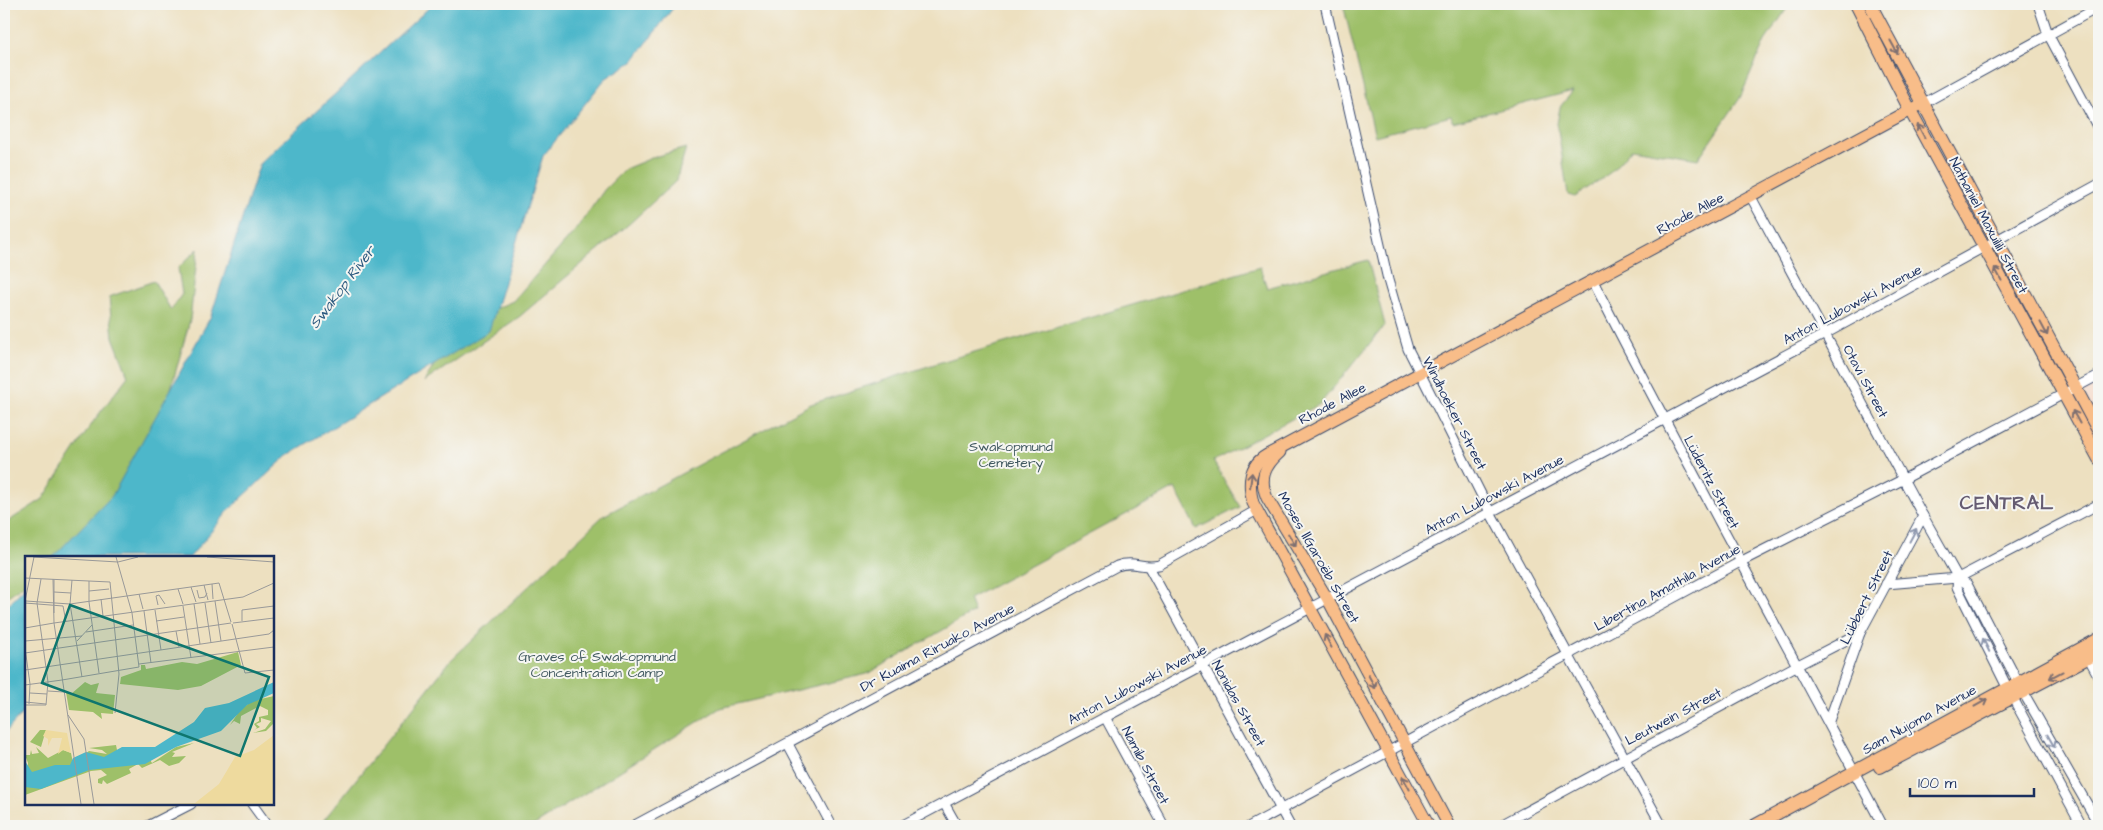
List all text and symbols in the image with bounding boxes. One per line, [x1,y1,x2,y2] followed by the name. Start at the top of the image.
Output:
[1889,39,1899,54] one-way arrow
[1916,124,1926,138] one-way arrow
[1944,154,2033,298] street label: Nathaniel Maxuilili Street
[1653,188,1728,240] street label: Rhode Allee
[304,240,381,333] water label: Swakop River
[1779,260,1926,350] street label: Anton Lubowski Avenue
[1993,267,2003,281] one-way arrow
[2040,321,2049,336] one-way arrow
[1837,341,1893,422] street label: Otavi Street
[1417,353,1491,474] street label: Windhoeker Street
[1295,378,1370,430] street label: Rhode Allee
[2071,409,2081,424] one-way arrow
[1678,432,1744,533] street label: Lüderitz Street
[969,437,1053,473] park label: Swakopmund Cemetery
[1421,450,1568,540] street label: Anton Lubowski Avenue
[1246,473,1256,489] one-way arrow
[1272,488,1364,627] street label: Moses ǁGaroëb Street
[1960,490,2054,517] district label: CENTRAL
[1908,528,1918,543] one-way arrow
[1288,533,1298,547] one-way arrow
[1591,539,1745,637] street label: Libertina Amathila Avenue
[1835,547,1898,648] street label: Lübbert Street
[25,556,274,805] inset map
[857,598,1019,697] street label: Dr Kuaima Riruako Avenue
[1323,633,1333,648] one-way arrow
[1981,638,1990,653] one-way arrow
[1064,640,1211,730] street label: Anton Lubowski Avenue
[518,647,676,683] park label: Graves of Swakopmund Concentration Camp
[1206,657,1270,751] street label: Nonidas Street
[2049,671,2064,680] one-way arrow
[1368,674,1377,689] one-way arrow
[1859,680,1981,760] street label: Sam Nujoma Avenue
[1622,683,1726,751] street label: Leutwein Street
[1973,698,1988,707] one-way arrow
[1116,723,1174,808] street label: Namib Street
[2046,733,2056,748] one-way arrow
[1910,765,2034,797] scale bar
[1918,773,1957,794] text: 100 m
[1401,776,1411,791] one-way arrow

